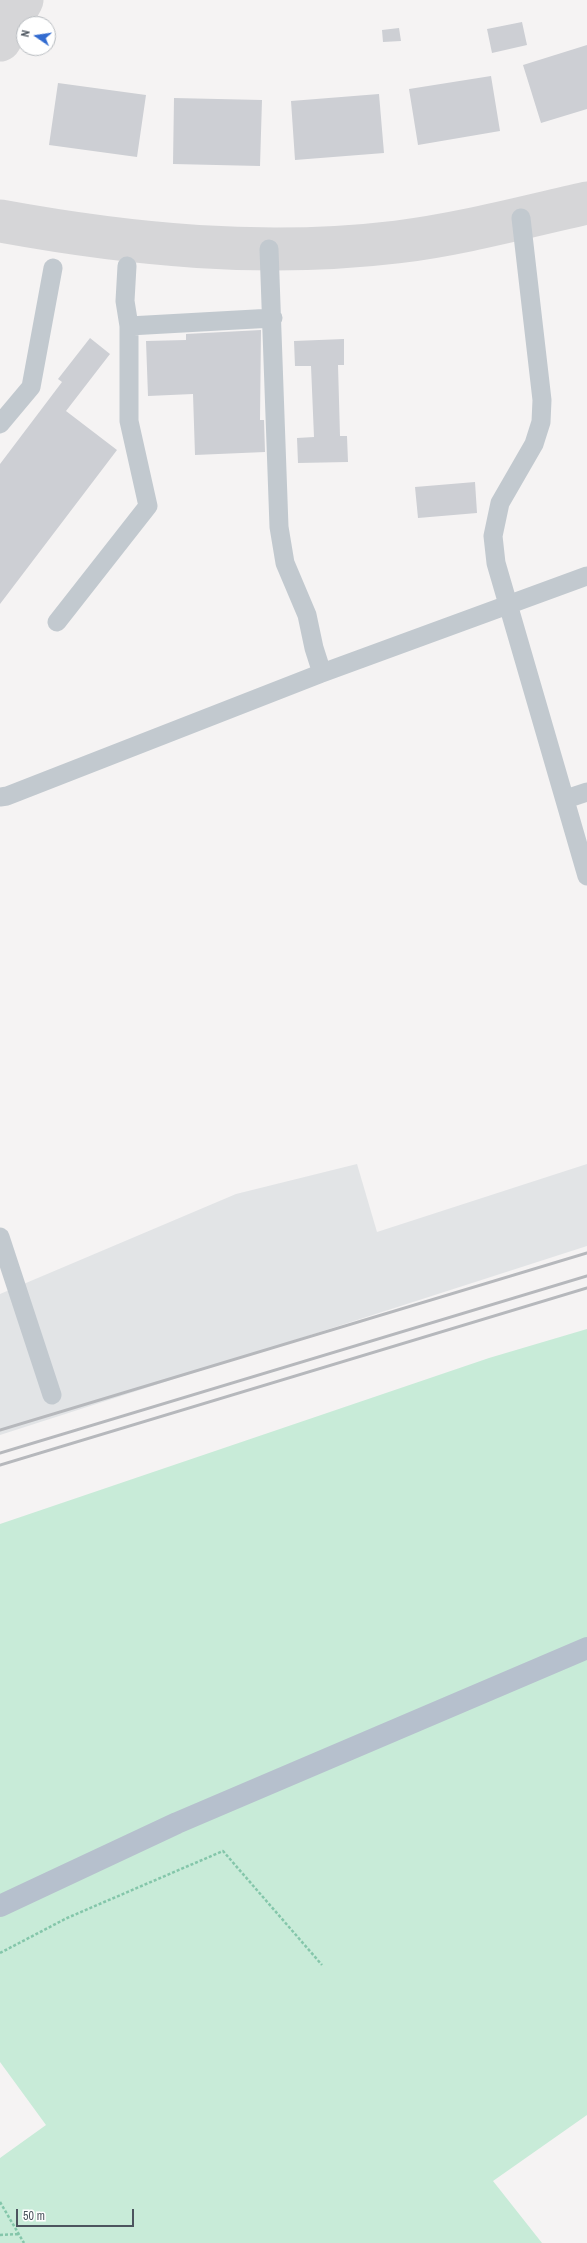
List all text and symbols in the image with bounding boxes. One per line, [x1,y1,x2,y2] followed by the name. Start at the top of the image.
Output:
[16,16,56,56] north arrow
[18,29,33,38] text: N
[18,2201,136,2227] scale bar
[23,2208,45,2224] text: 50 m

